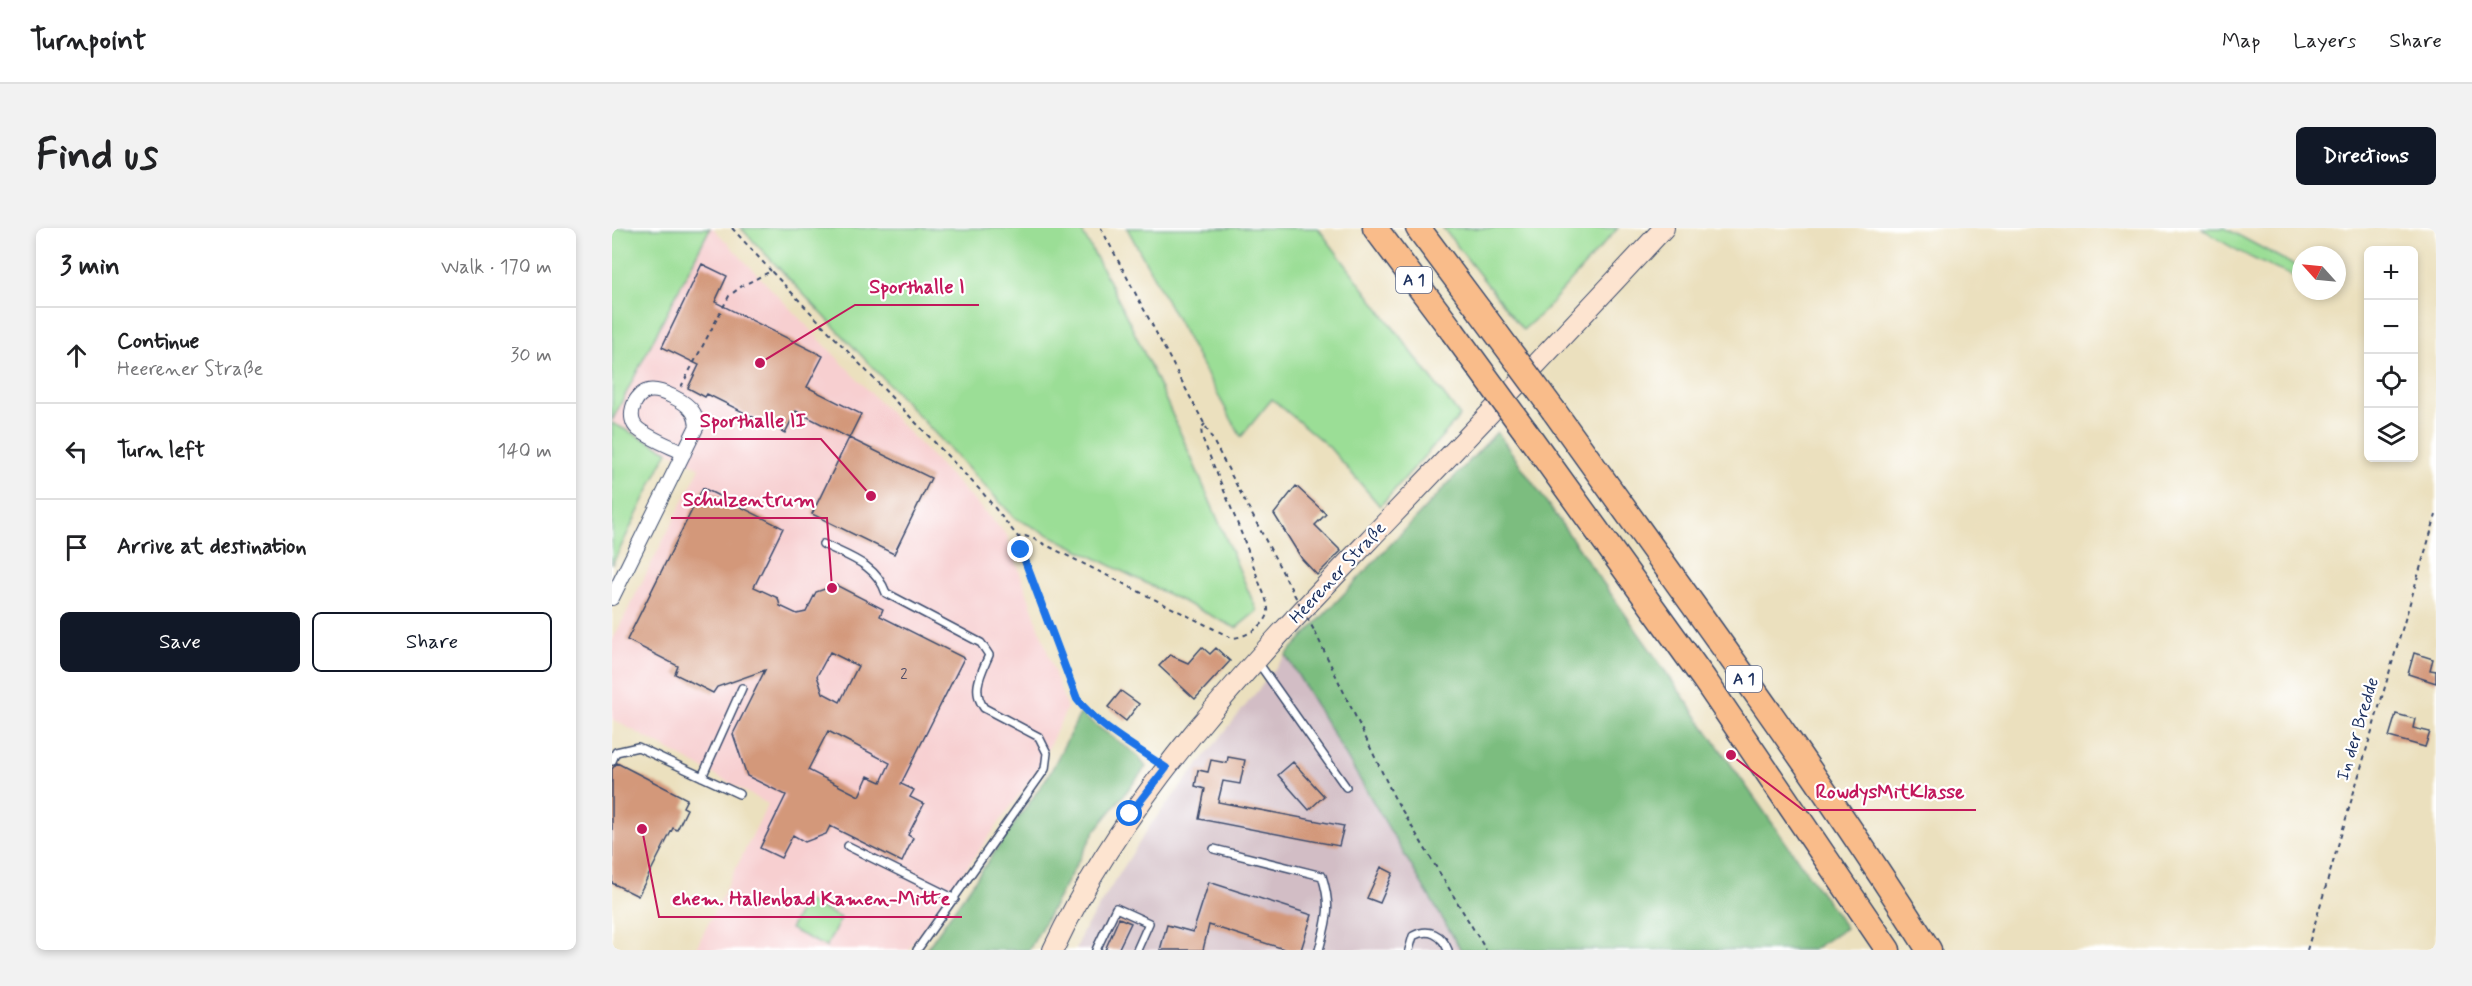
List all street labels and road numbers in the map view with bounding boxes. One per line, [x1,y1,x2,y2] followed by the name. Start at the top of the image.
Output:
[1396,267,1432,293] road number: A 1
[1284,517,1392,629] street label: Heerener Straße
[1726,666,1762,692] road number: A 1
[2331,675,2385,783] street label: In der Bredde

